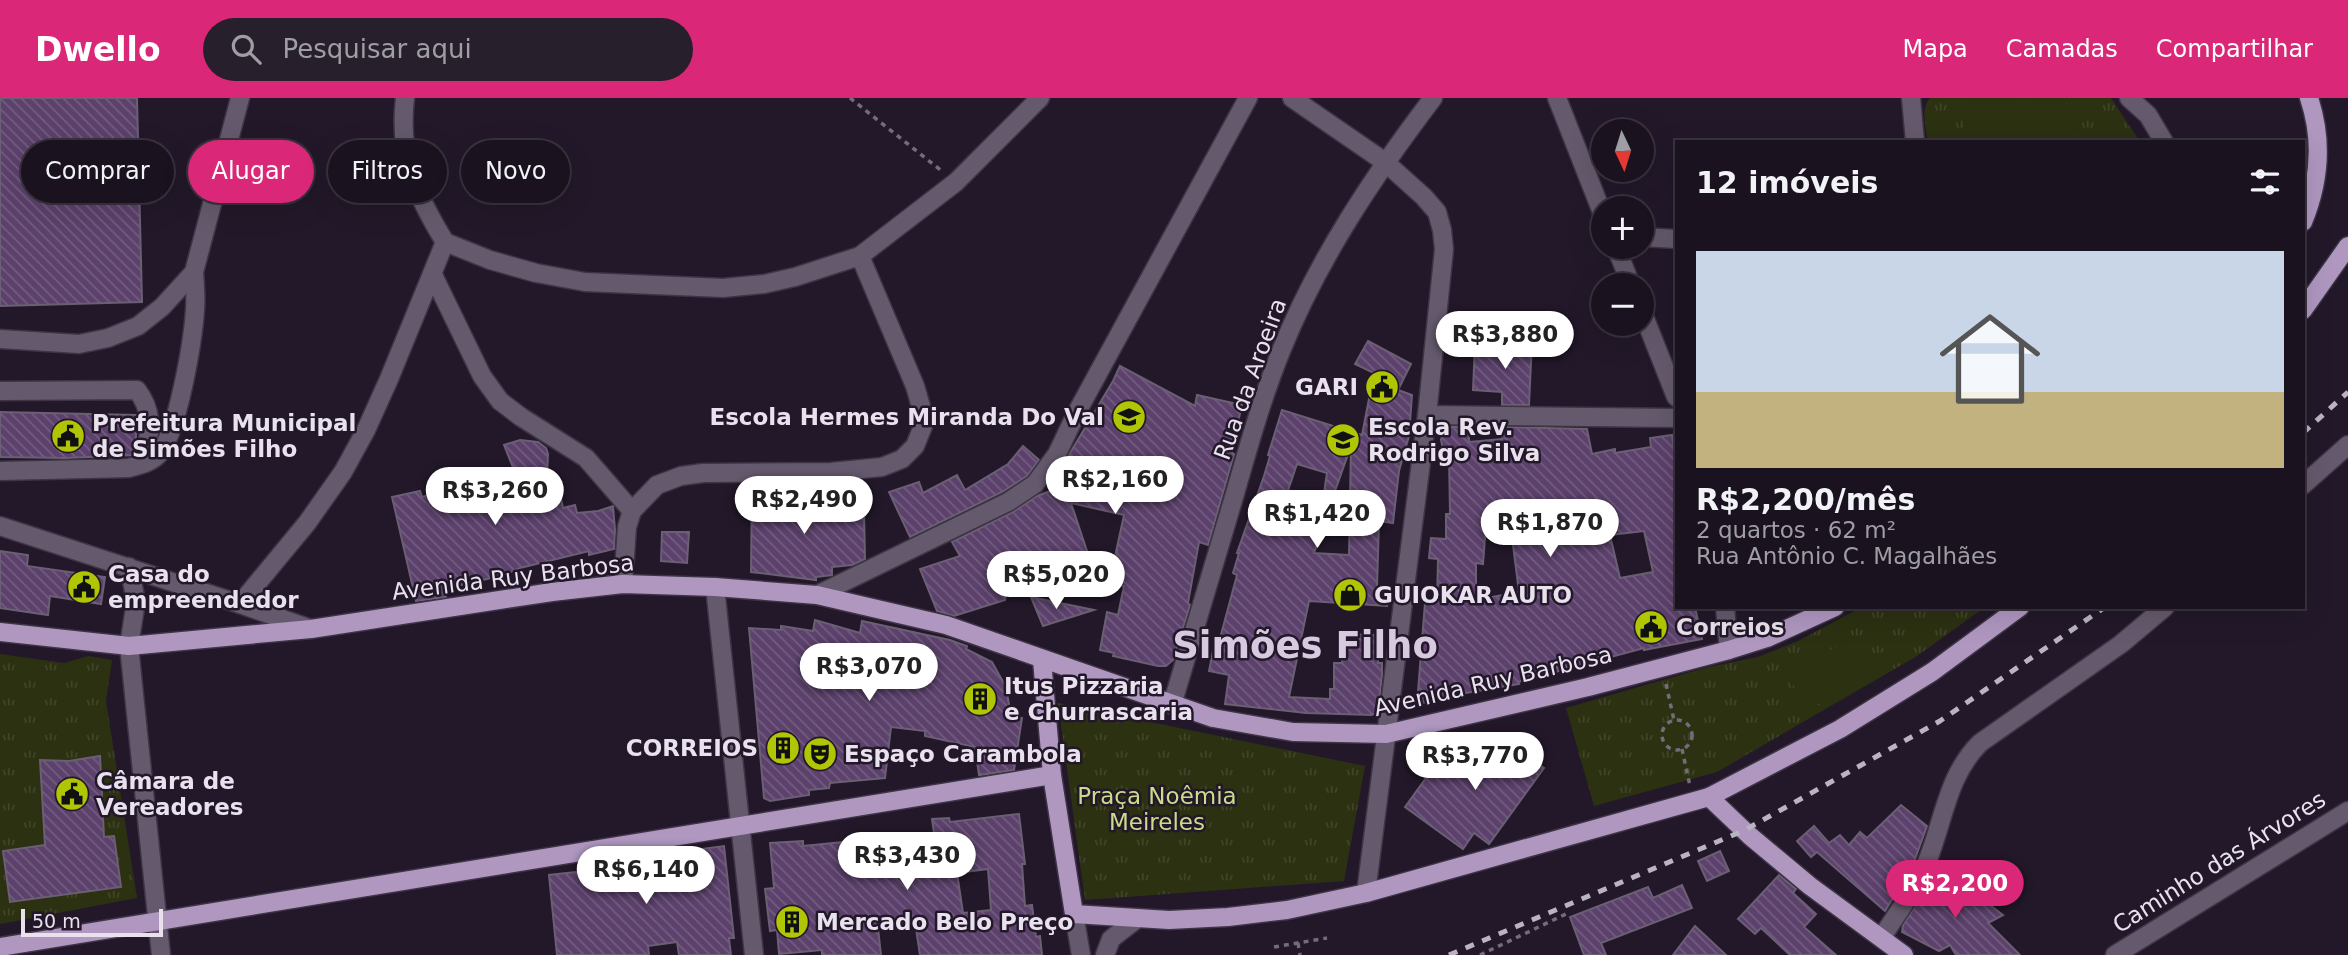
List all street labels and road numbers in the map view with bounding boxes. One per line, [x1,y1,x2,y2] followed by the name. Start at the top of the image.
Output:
[1209,295,1291,463] street label: Rua da Aroeira
[390,549,636,605] street label: Avenida Ruy Barbosa
[1371,641,1615,721] street label: Avenida Ruy Barbosa
[2108,785,2330,938] street label: Caminho das Árvores

